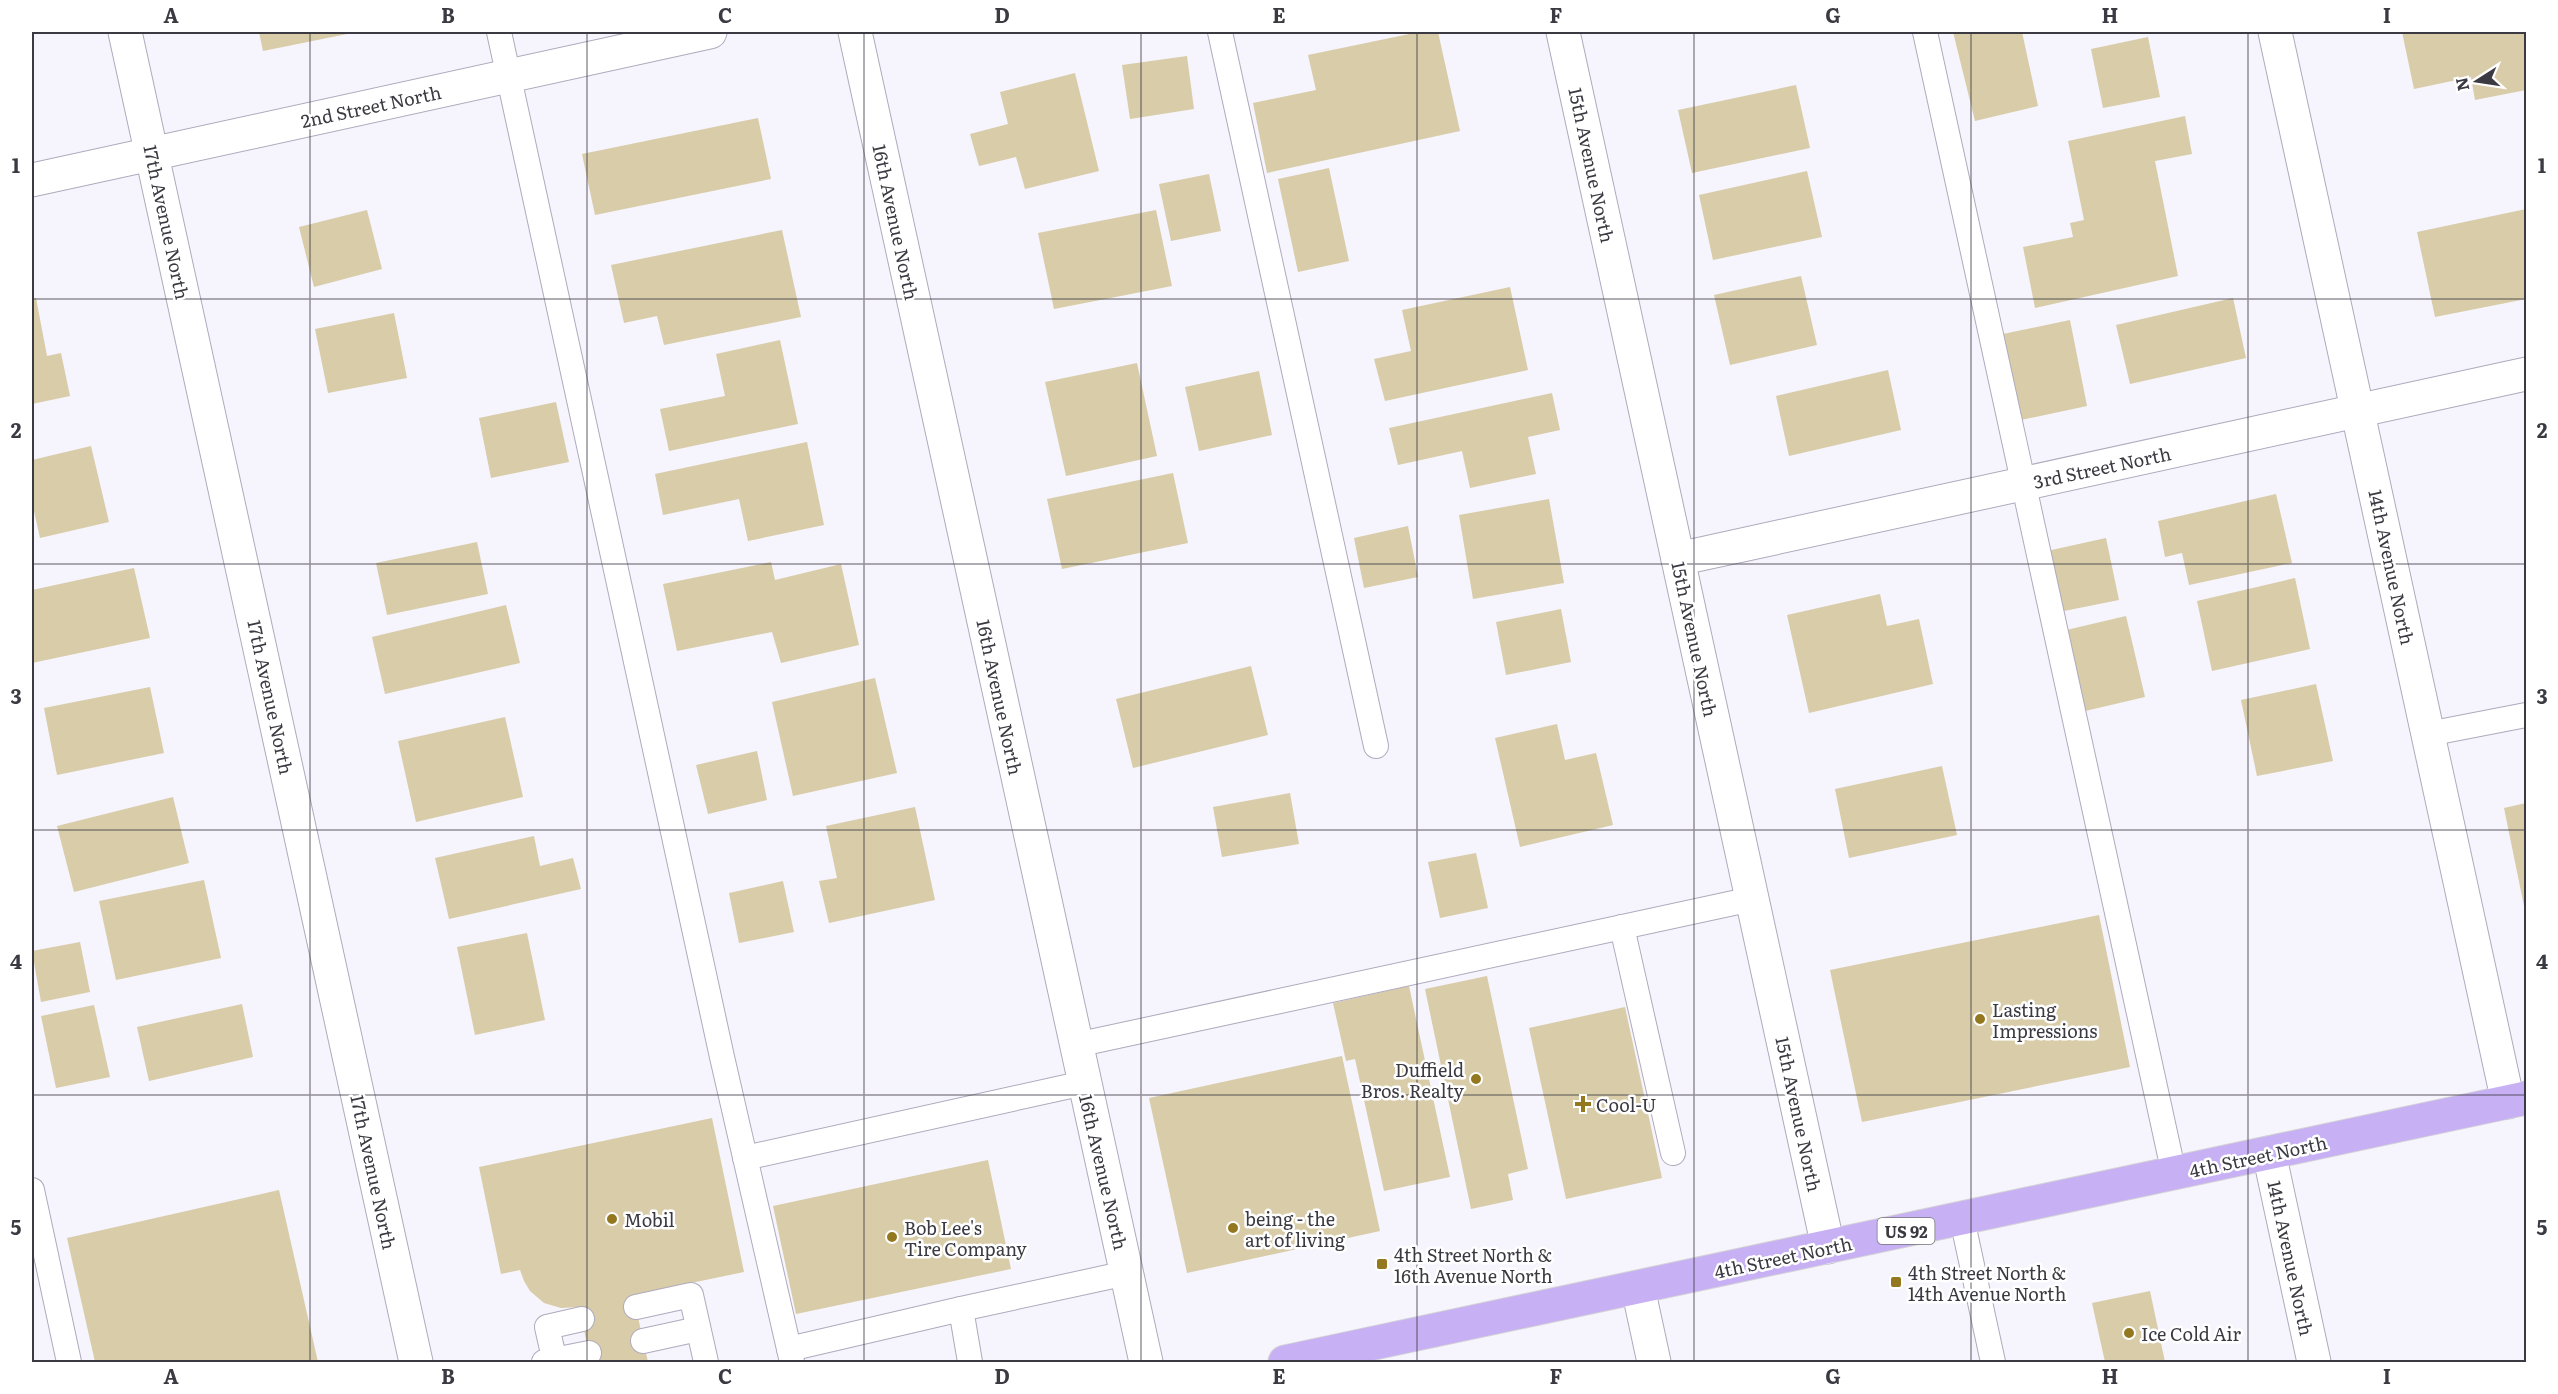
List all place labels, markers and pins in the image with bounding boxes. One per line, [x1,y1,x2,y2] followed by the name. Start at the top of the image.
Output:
[1992,996,2097,1044] place label: Lasting Impressions
[1973,1012,1987,1026] marker: Lasting Impressions
[1361,1056,1465,1104] place label: Duffield Bros. Realty
[1469,1072,1483,1086] marker: Duffield Bros. Realty
[1596,1091,1656,1118] place label: Cool-U
[1574,1095,1592,1113] marker: Cool-U
[1245,1205,1346,1253] place label: being - the art of living
[624,1206,675,1233] place label: Mobil
[605,1212,619,1226] marker: Mobil
[904,1214,1027,1262] place label: Bob Lee's Tire Company
[1226,1221,1240,1235] marker: being - the art of living
[885,1230,899,1244] marker: Bob Lee's Tire Company
[1394,1241,1553,1289] place label: 4th Street North & 16th Avenue North
[1375,1257,1389,1271] marker: 4th Street North & 16th Avenue North
[1908,1259,2066,1307] place label: 4th Street North & 14th Avenue North
[1889,1275,1903,1289] marker: 4th Street North & 14th Avenue North
[2141,1320,2242,1347] place label: Ice Cold Air
[2122,1326,2136,1340] marker: Ice Cold Air

